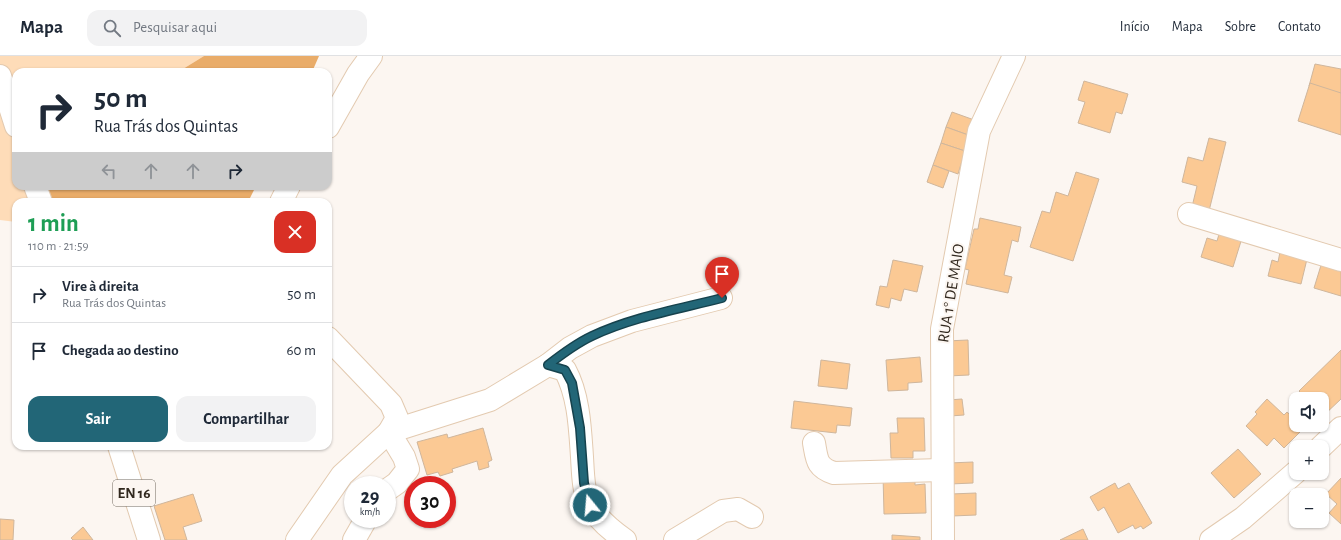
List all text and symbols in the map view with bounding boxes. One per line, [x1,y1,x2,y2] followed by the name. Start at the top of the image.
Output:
[87,10,367,46] search box
[101,17,123,39] icon: search
[20,18,63,37] text: Mapa
[133,20,217,35] text: Pesquisar aqui
[1120,20,1150,34] text: Início
[1172,20,1203,34] text: Mapa
[1225,20,1256,34] text: Sobre
[1278,20,1321,34] text: Contato
[28,84,80,136] icon: right
[94,85,148,113] text: 50 m
[94,118,238,136] text: Rua Trás dos Quintas
[98,160,120,182] icon: left
[140,160,162,182] icon: ahead
[182,160,204,182] icon: ahead
[224,160,246,182] icon: right
[274,211,316,253] button: close
[28,212,79,236] text: 1 min
[28,240,89,253] text: 110 m · 21:59
[935,243,967,344] street label: RUA 1° DE MAIO
[705,257,739,298] pin
[711,263,733,285] icon: arrive
[62,279,139,294] text: Vire à direita
[28,284,50,306] icon: right
[287,287,316,302] text: 50 m
[62,297,166,310] text: Rua Trás dos Quintas
[28,340,50,362] icon: arrive
[62,343,179,358] text: Chegada ao destino
[287,343,316,358] text: 60 m
[1289,392,1329,528] map controls
[1289,392,1329,432] button: sound
[28,396,168,442] button: Sair
[176,396,316,442] button: Compartilhar
[1289,440,1329,480] button: +
[404,476,456,528] speed limit sign: 30
[113,480,155,506] road number: EN 16
[569,484,611,526] position arrow
[360,487,380,507] text: 29
[1289,488,1329,528] button: −
[360,507,380,517] text: km/h

